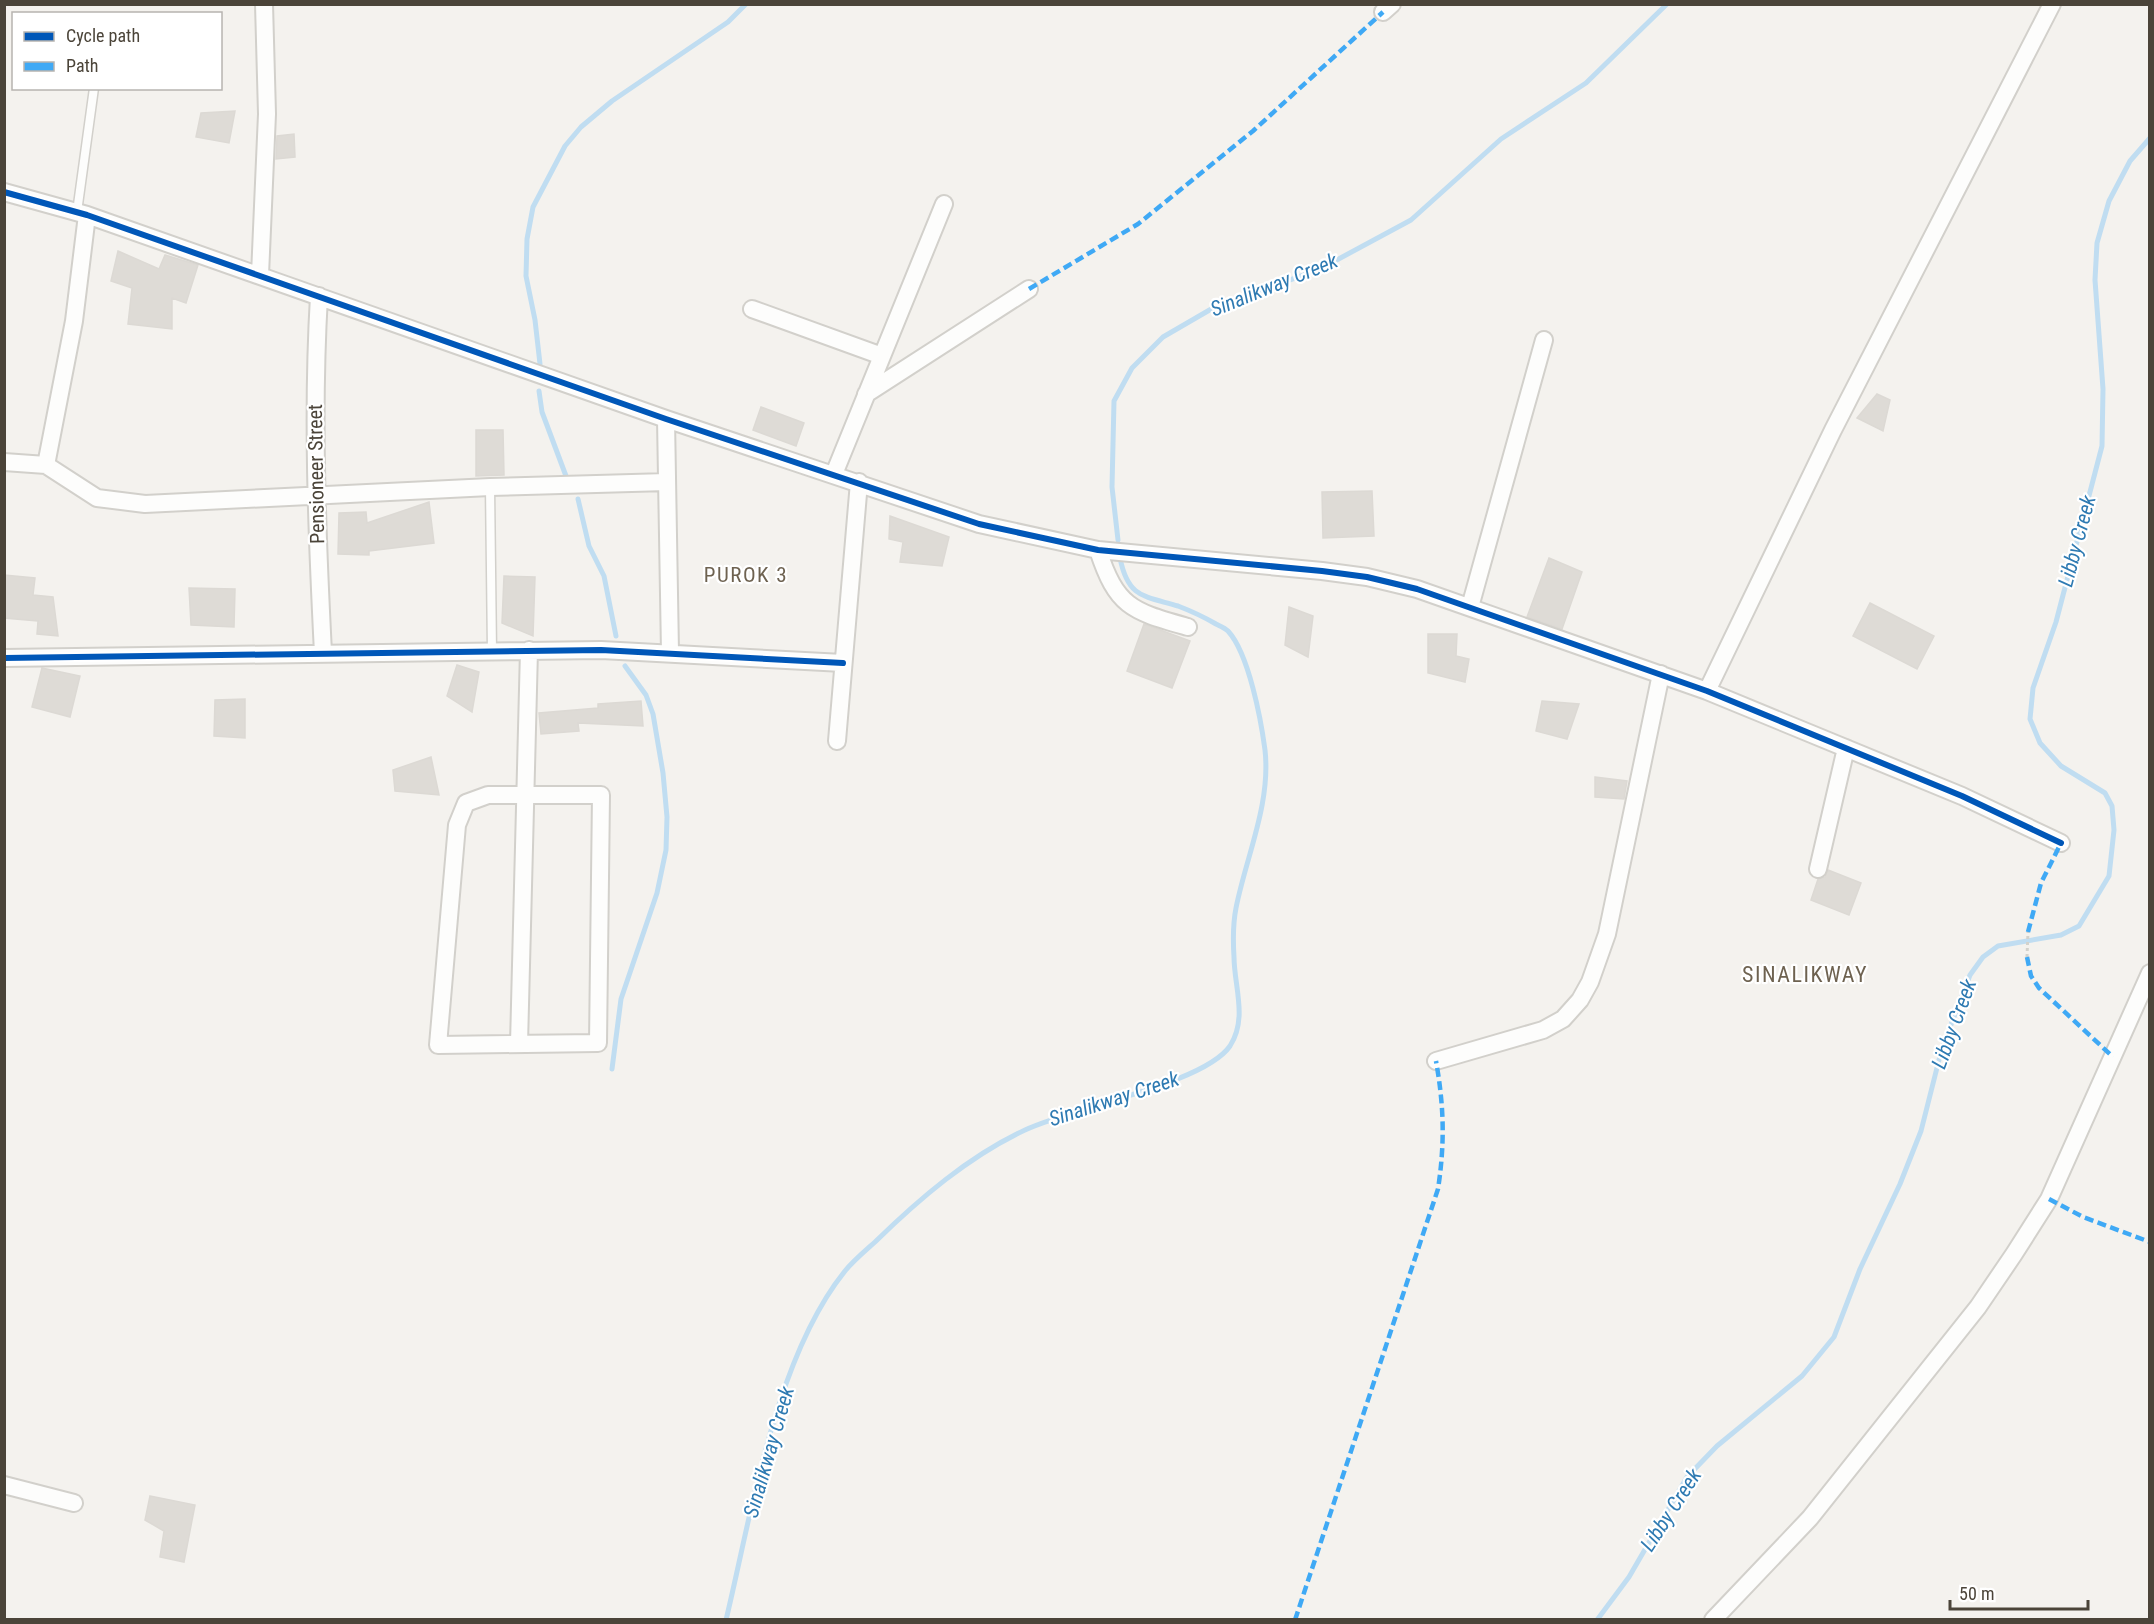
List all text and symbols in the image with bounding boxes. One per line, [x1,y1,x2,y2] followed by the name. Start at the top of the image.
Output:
[12,12,222,90] legend
[66,25,140,46] text: Cycle path
[66,55,99,76] text: Path
[1207,248,1342,321] water label: Sinalikway Creek
[303,404,329,544] street label: Pensioneer Street
[2053,492,2101,589] water label: Libby Creek
[704,563,788,587] district label: PUROK 3
[1742,962,1868,987] district label: SINALIKWAY
[1927,975,1982,1072] water label: Libby Creek
[1046,1066,1183,1131] water label: Sinalikway Creek
[739,1383,799,1520] water label: Sinalikway Creek
[1635,1464,1707,1556] water label: Libby Creek
[1950,1573,2088,1611] scale bar
[1959,1583,1994,1604] text: 50 m

